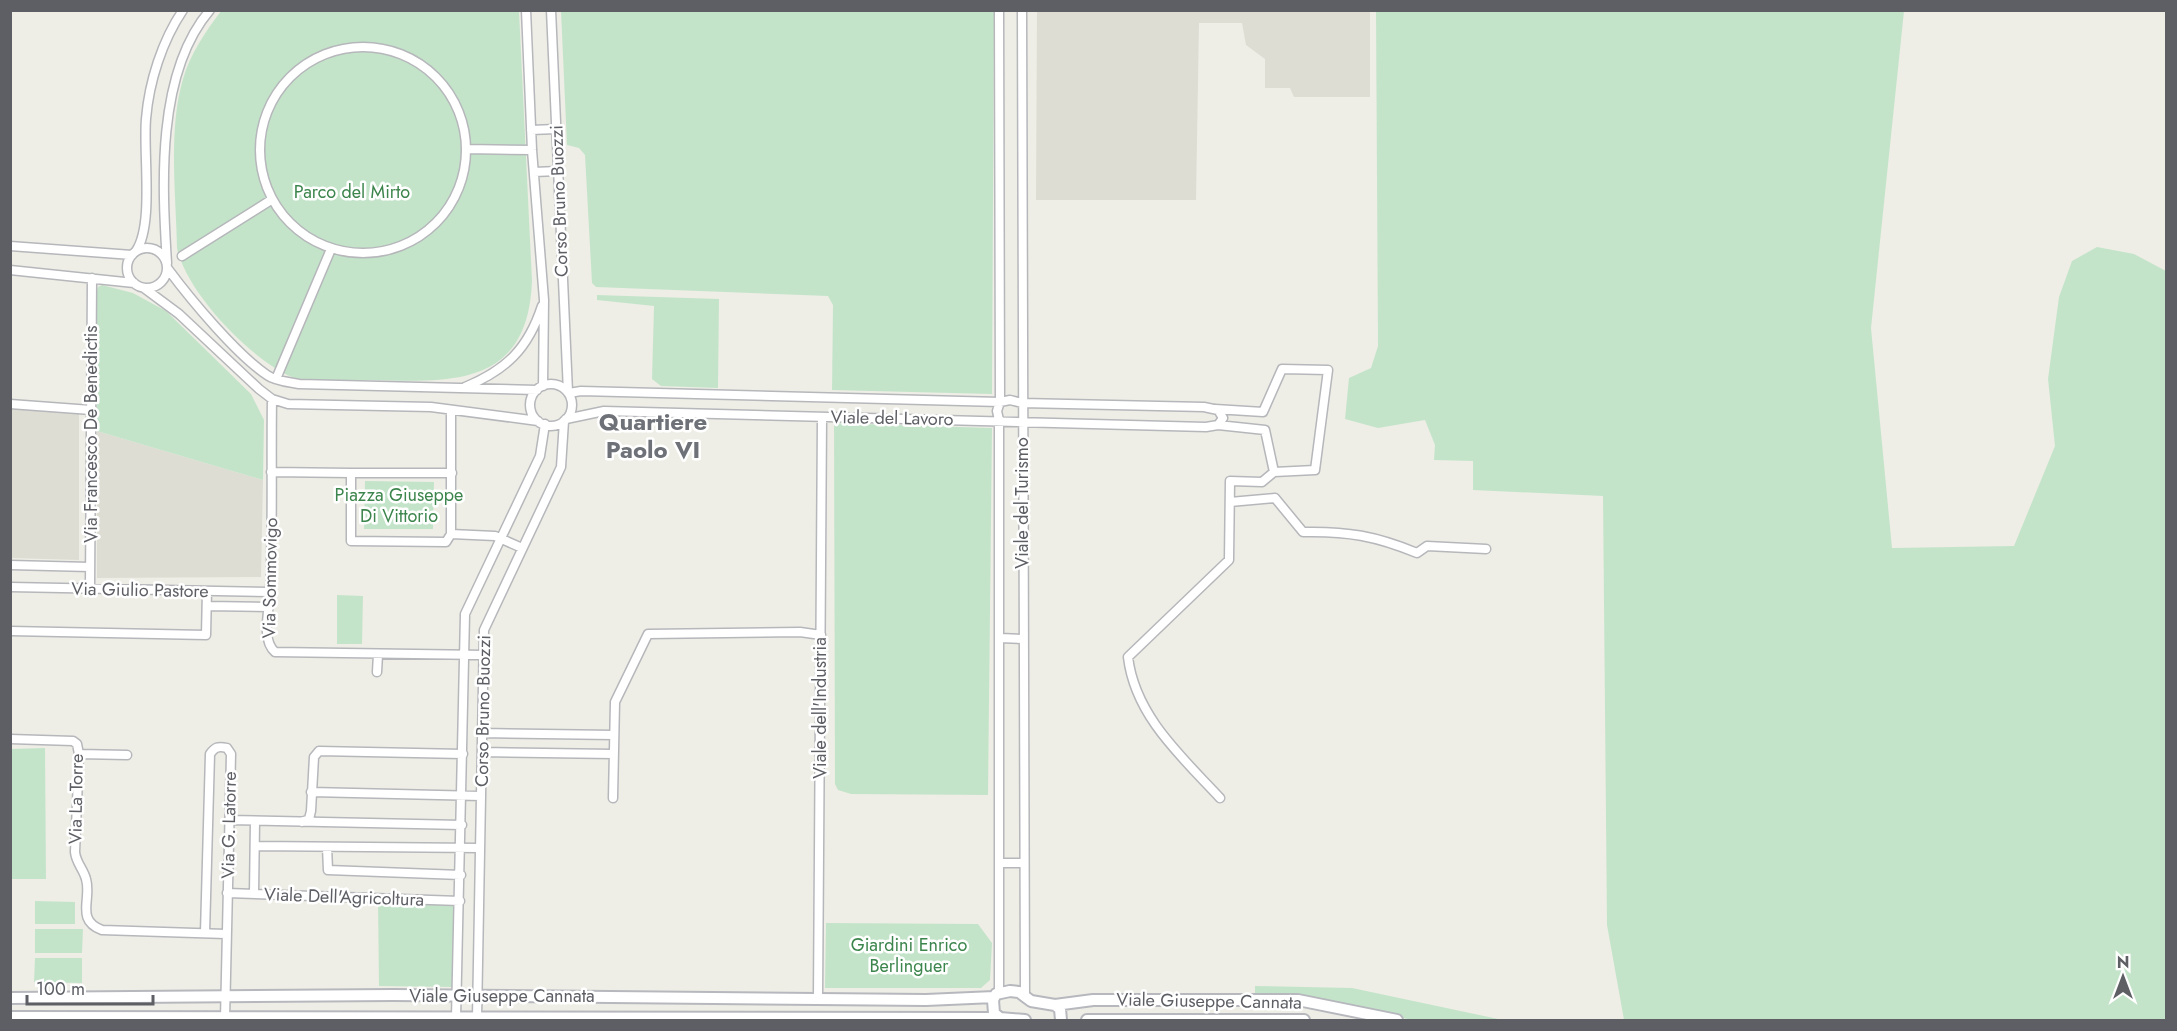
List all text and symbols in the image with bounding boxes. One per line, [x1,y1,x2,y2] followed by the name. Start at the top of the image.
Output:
[543,125,575,277] street label: Corso Bruno Buozzi
[294,179,410,205] park label: Parco del Mirto
[78,325,104,543] street label: Via Francesco De Benedictis
[599,404,707,467] district label: Quartiere Paolo VI
[830,404,954,432] street label: Viale del Lavoro
[1009,437,1035,569] street label: Viale del Turismo
[335,482,463,529] park label: Piazza Giuseppe Di Vittorio
[256,517,284,639] street label: Via Sommovigo
[71,576,209,604] street label: Via Giulio Pastore
[469,635,497,787] street label: Corso Bruno Buozzi
[807,637,833,779] street label: Viale dell'Industria
[62,754,90,844] street label: Via La Torre
[215,771,243,879] street label: Via G. Latorre
[263,881,425,913] street label: Viale Dell'Agricoltura
[851,932,967,979] park label: Giardini Enrico Berlinguer
[2093,947,2153,1007] north arrow
[2117,951,2129,974] text: N
[27,968,153,1006] scale bar
[36,976,85,1002] text: 100 m
[409,983,595,1009] street label: Viale Giuseppe Cannata
[1116,986,1302,1016] street label: Viale Giuseppe Cannata

